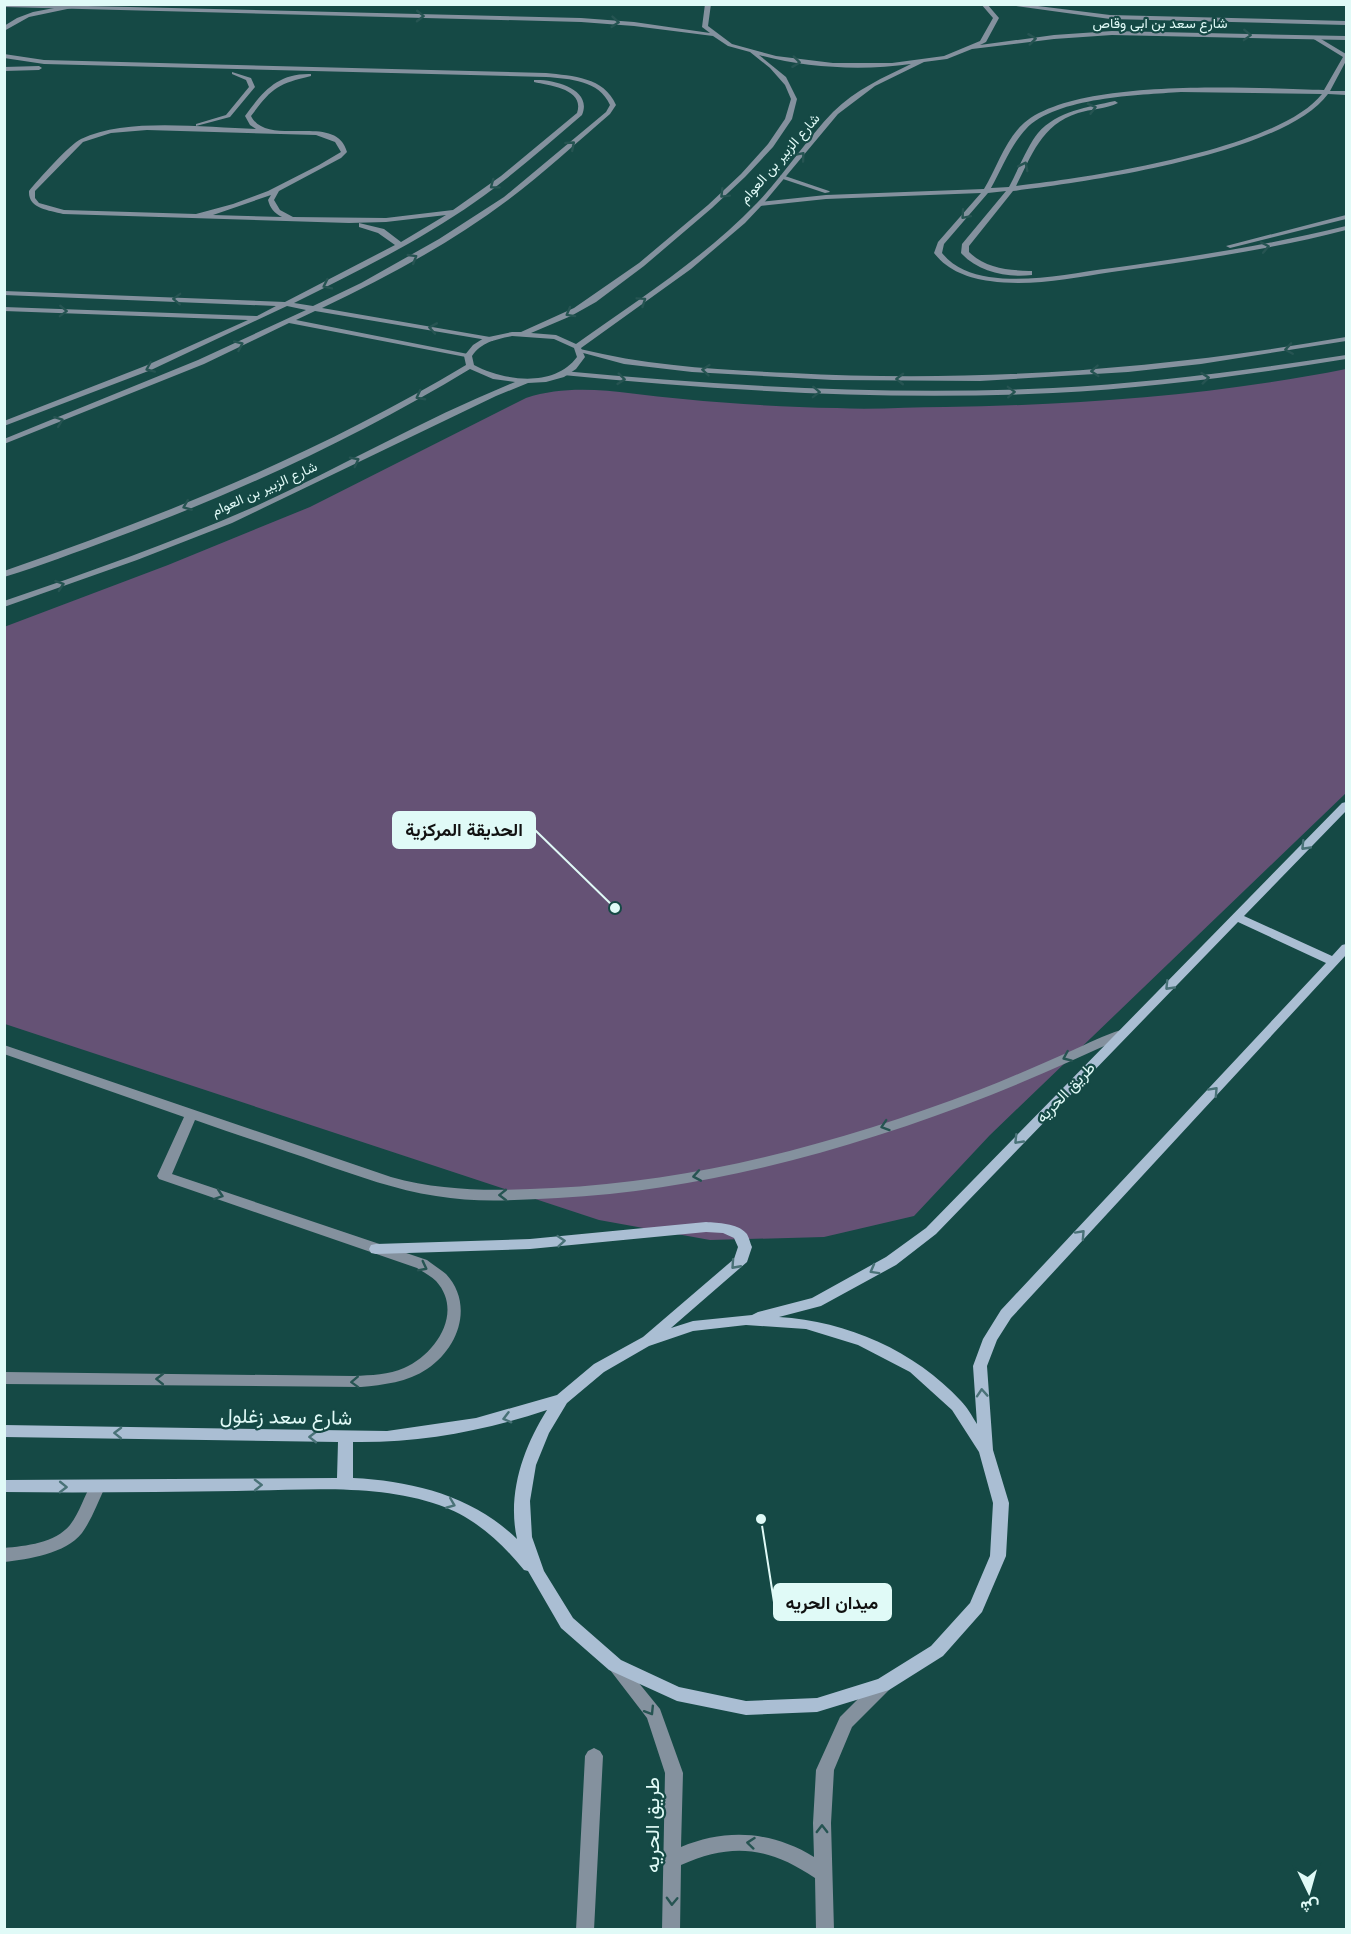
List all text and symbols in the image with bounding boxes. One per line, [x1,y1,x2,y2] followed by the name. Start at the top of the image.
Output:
[415,9,424,22] one-way arrow
[1093,13,1227,34] street label: شارع سعد بن ابى وقاص
[610,15,619,28] one-way arrow
[1243,29,1252,41] one-way arrow
[1027,34,1036,46] one-way arrow
[791,55,800,67] one-way arrow
[1087,102,1097,115] one-way arrow
[734,109,825,209] street label: شارع الزبير بن العوام
[565,141,575,152] one-way arrow
[793,152,804,163] one-way arrow
[1017,162,1028,172] one-way arrow
[490,178,501,189] one-way arrow
[720,187,730,198] one-way arrow
[961,208,972,219] one-way arrow
[1259,241,1269,254] one-way arrow
[407,254,417,265] one-way arrow
[322,277,333,289] one-way arrow
[172,293,181,306] one-way arrow
[635,297,646,308] one-way arrow
[58,305,67,317] one-way arrow
[566,306,576,317] one-way arrow
[428,322,438,335] one-way arrow
[232,341,243,353] one-way arrow
[1284,343,1293,355] one-way arrow
[146,361,157,373] one-way arrow
[701,364,710,377] one-way arrow
[1091,364,1100,377] one-way arrow
[617,372,626,385] one-way arrow
[896,372,905,385] one-way arrow
[1201,372,1210,385] one-way arrow
[811,386,820,399] one-way arrow
[1006,386,1015,398] one-way arrow
[416,389,427,400] one-way arrow
[53,416,64,428] one-way arrow
[208,456,321,522] street label: شارع الزبير بن العوام
[349,456,360,468] one-way arrow
[182,499,193,511] one-way arrow
[54,580,65,593] one-way arrow
[393,812,535,848] callout: الحديقة المركزية
[405,817,523,841] text: الحديقة المركزية
[1301,839,1312,849] one-way arrow
[1165,979,1176,989] one-way arrow
[1063,1050,1074,1062] one-way arrow
[1030,1057,1100,1127] street label: طريق الحريه
[1206,1087,1217,1098] one-way arrow
[880,1119,891,1131] one-way arrow
[1014,1134,1025,1144] one-way arrow
[692,1169,702,1182] one-way arrow
[213,1188,224,1201] one-way arrow
[499,1189,508,1201] one-way arrow
[1074,1230,1085,1240] one-way arrow
[556,1235,565,1248] one-way arrow
[417,1259,428,1271] one-way arrow
[731,1259,742,1269] one-way arrow
[870,1263,880,1274] one-way arrow
[155,1373,164,1386] one-way arrow
[350,1375,359,1388] one-way arrow
[976,1388,989,1397] one-way arrow
[220,1401,352,1432] street label: شارع سعد زغلول
[502,1411,512,1423] one-way arrow
[114,1427,123,1439] one-way arrow
[309,1431,318,1444] one-way arrow
[253,1478,262,1491] one-way arrow
[58,1480,67,1493] one-way arrow
[444,1497,455,1509] one-way arrow
[774,1584,891,1620] callout: ميدان الحريه
[786,1590,879,1614] text: ميدان الحريه
[643,1705,655,1715] one-way arrow
[638,1777,665,1873] street label: طريق الحريه
[816,1825,828,1834] one-way arrow
[747,1837,756,1850] one-way arrow
[1279,1862,1339,1922] north arrow
[1300,1895,1321,1919] text: ش
[665,1897,678,1906] one-way arrow

